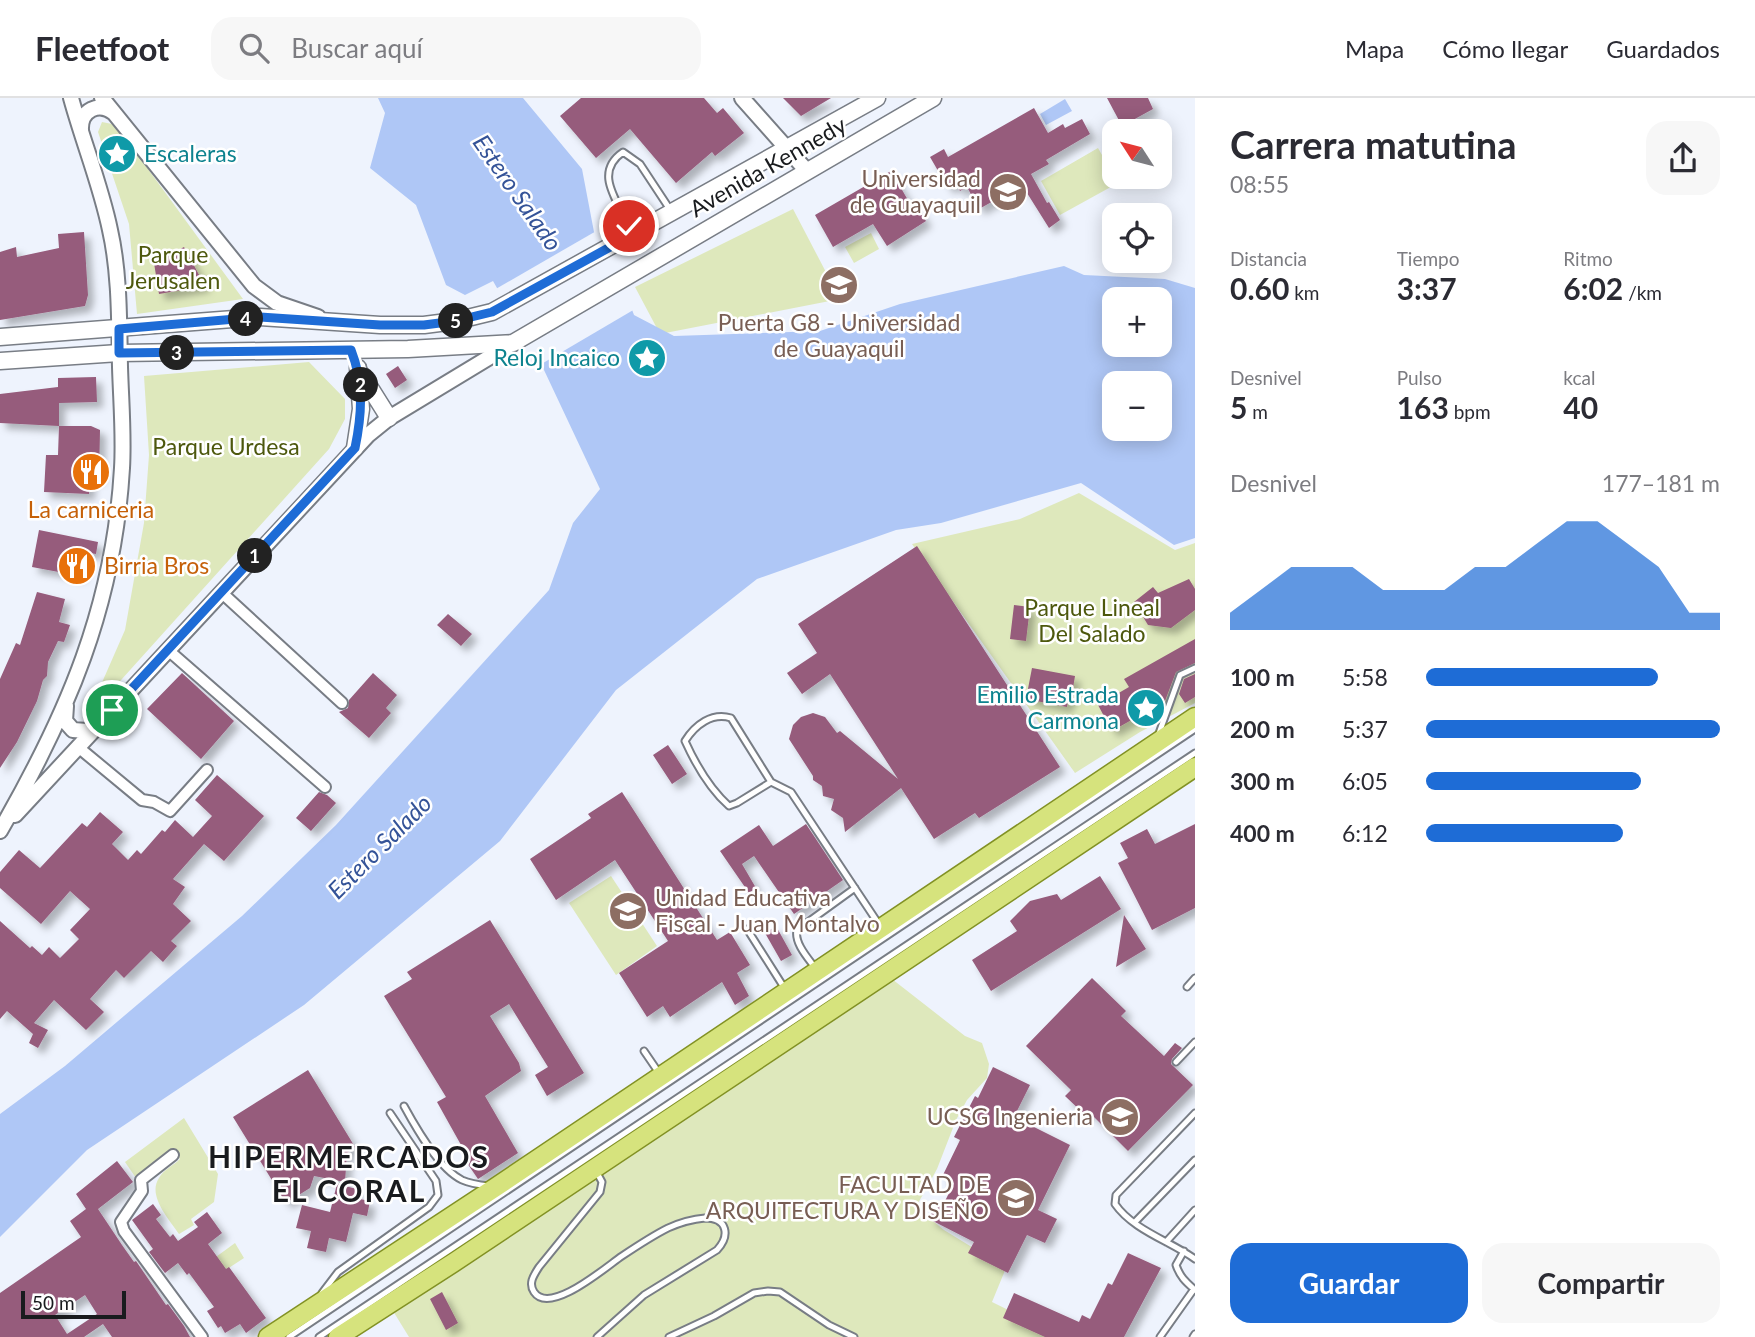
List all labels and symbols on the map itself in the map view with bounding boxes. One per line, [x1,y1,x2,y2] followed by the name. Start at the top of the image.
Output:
[684,110,851,222] street label: Avenida Kennedy
[1102,119,1172,189] north arrow
[468,128,569,256] water label: Estero Salado
[96,133,138,175] place icon: Escaleras
[144,139,237,167] place label: Escaleras
[850,164,981,218] place label: Universidad de Guayaquil
[987,171,1029,213] school or university icon: Universidad de Guayaquil
[599,196,659,256] pin
[126,240,220,294] park label: Parque Jerusalen
[818,264,860,306] school or university icon: Puerta G8 - Universidad de Guayaquil
[229,302,264,336] pin: 4
[438,304,474,339] pin: 5
[718,308,960,362] place label: Puerta G8 - Universidad de Guayaquil
[160,336,194,370] pin: 3
[626,337,668,379] place icon: Reloj Incaico
[493,343,620,371] place label: Reloj Incaico
[344,368,378,402] pin: 2
[152,432,300,460] park label: Parque Urdesa
[70,451,112,493] restaurant icon: La carniceria
[28,495,154,523] place label: La carniceria
[238,538,272,574] pin: 1
[56,545,98,587] restaurant icon: Birria Bros
[104,551,209,579] place label: Birria Bros
[1024,593,1160,647] park label: Parque Lineal Del Salado
[82,680,142,740] pin
[976,680,1119,734] place label: Emilio Estrada Carmona
[1125,687,1167,729] place icon: Emilio Estrada Carmona
[321,788,437,904] water label: Estero Salado
[655,883,880,937] place label: Unidad Educativa Fiscal - Juan Montalvo
[607,890,649,932] school or university icon: Unidad Educativa Fiscal - Juan Montalvo
[1099,1096,1141,1138] school or university icon: UCSG Ingenieria
[927,1102,1093,1130] place label: UCSG Ingenieria
[208,1138,490,1208] district label: HIPERMERCADOS EL CORAL
[706,1170,989,1224] place label: FACULTAD DE ARQUITECTURA Y DISEÑO
[995,1177,1037,1219] school or university icon: FACULTAD DE ARQUITECTURA Y DISEÑO
[21,1288,126,1320] scale bar

